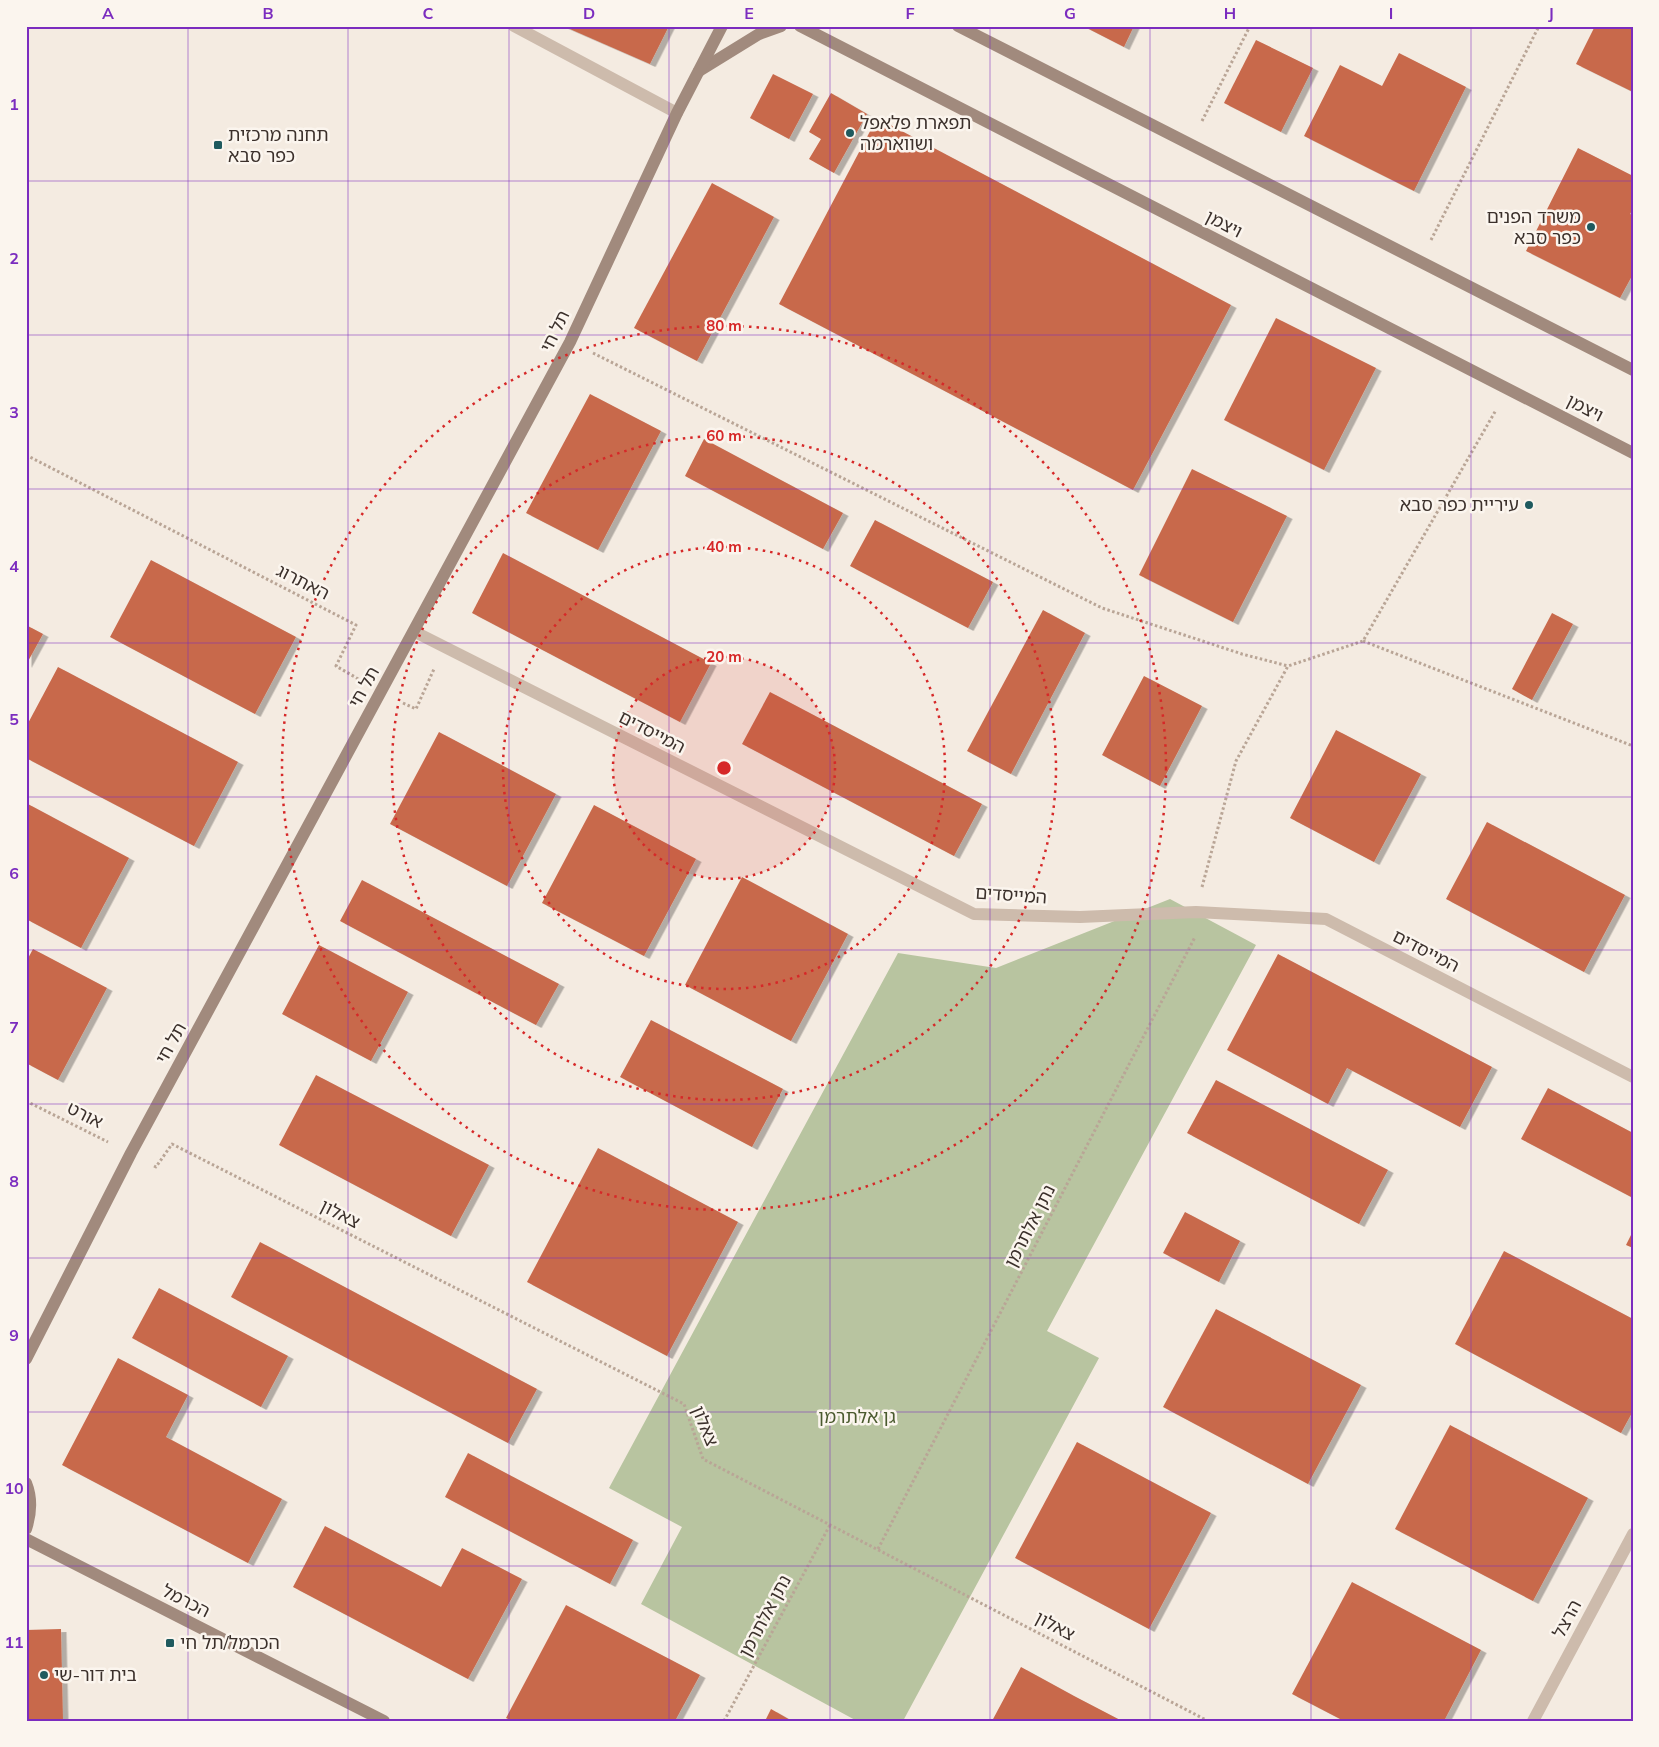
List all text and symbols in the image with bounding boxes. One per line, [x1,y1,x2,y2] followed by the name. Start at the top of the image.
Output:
[102,3,114,23] text: A
[262,3,274,23] text: B
[423,3,434,23] text: C
[583,3,595,23] text: D
[744,3,754,23] text: E
[905,3,915,23] text: F
[1064,3,1076,23] text: G
[1224,3,1236,23] text: H
[1389,3,1393,23] text: I
[1548,3,1554,23] text: J
[9,94,19,114] text: 1
[860,111,971,155] place label: תפארת פלאפל ושווארמה
[228,123,329,167] place label: תחנה מרכזית כפר סבא
[844,127,856,139] marker: תפארת פלאפל ושווארמה
[212,139,224,151] marker: תחנה מרכזית כפר סבא
[1202,205,1247,243] street label: ויצמן
[1486,205,1581,249] place label: משרד הפנים כפר סבא
[1585,221,1597,233] marker: משרד הפנים כפר סבא
[9,248,19,268] text: 2
[535,306,574,355] street label: תל חי
[706,316,742,335] text: 80 m
[1563,389,1608,427] street label: ויצמן
[9,402,19,422] text: 3
[706,426,742,445] text: 60 m
[1400,493,1519,516] place label: עיריית כפר סבא
[1523,499,1535,511] marker: עיריית כפר סבא
[706,537,742,556] text: 40 m
[9,556,19,576] text: 4
[273,558,334,605] street label: האתרוג
[706,647,742,666] text: 20 m
[343,662,384,711] street label: תל חי
[615,705,690,758] street label: המייסדים
[9,709,19,729] text: 5
[715,759,733,777] centre of rings
[9,863,19,883] text: 6
[974,881,1048,908] street label: המייסדים
[1389,924,1464,977] street label: המייסדים
[9,1017,19,1037] text: 7
[150,1018,191,1067] street label: תל חי
[63,1096,107,1133] street label: אורט
[9,1171,19,1191] text: 8
[999,1181,1060,1271] street label: נתן אלתרמן
[316,1194,364,1233] street label: צאלון
[9,1325,19,1345] text: 9
[687,1402,724,1449] street label: צאלון
[818,1405,896,1428] park label: גן אלתרמן
[4,1478,24,1498] text: 10
[733,1571,796,1661] street label: נתן אלתרמן
[158,1579,214,1622] street label: הכרמל
[1547,1596,1586,1642] street label: הרצל
[1031,1606,1079,1646] street label: צאלון
[180,1631,280,1654] place label: הכרמל/תל חי
[4,1632,24,1652] text: 11
[164,1637,176,1649] marker: הכרמל/תל חי
[54,1663,137,1686] place label: בית דור-שי
[38,1669,50,1681] marker: בית דור-שי

